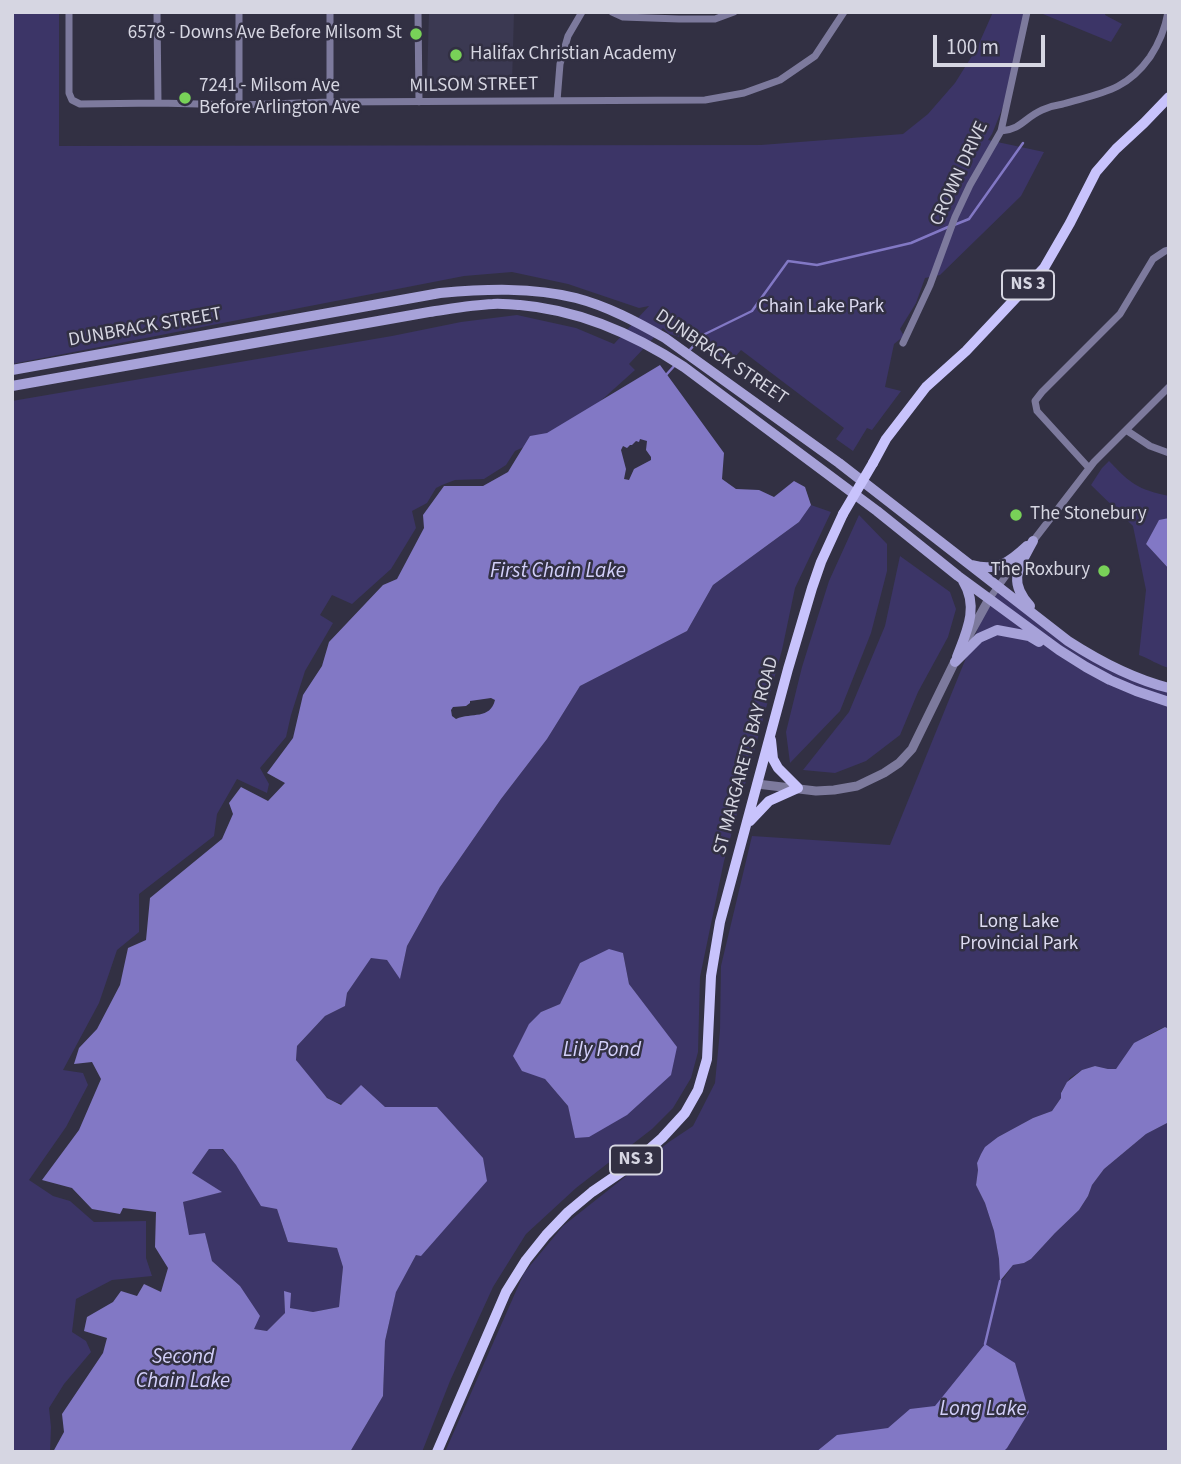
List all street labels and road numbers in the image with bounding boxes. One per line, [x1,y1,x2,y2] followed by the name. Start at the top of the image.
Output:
[409,73,539,99] street label: MILSOM STREET
[926,118,994,230] street label: CROWN DRIVE
[1002,270,1054,300] road number: NS 3
[67,303,223,353] street label: DUNBRACK STREET
[650,305,792,411] street label: DUNBRACK STREET
[710,654,784,858] street label: ST MARGARETS BAY ROAD
[610,1146,662,1175] road number: NS 3

